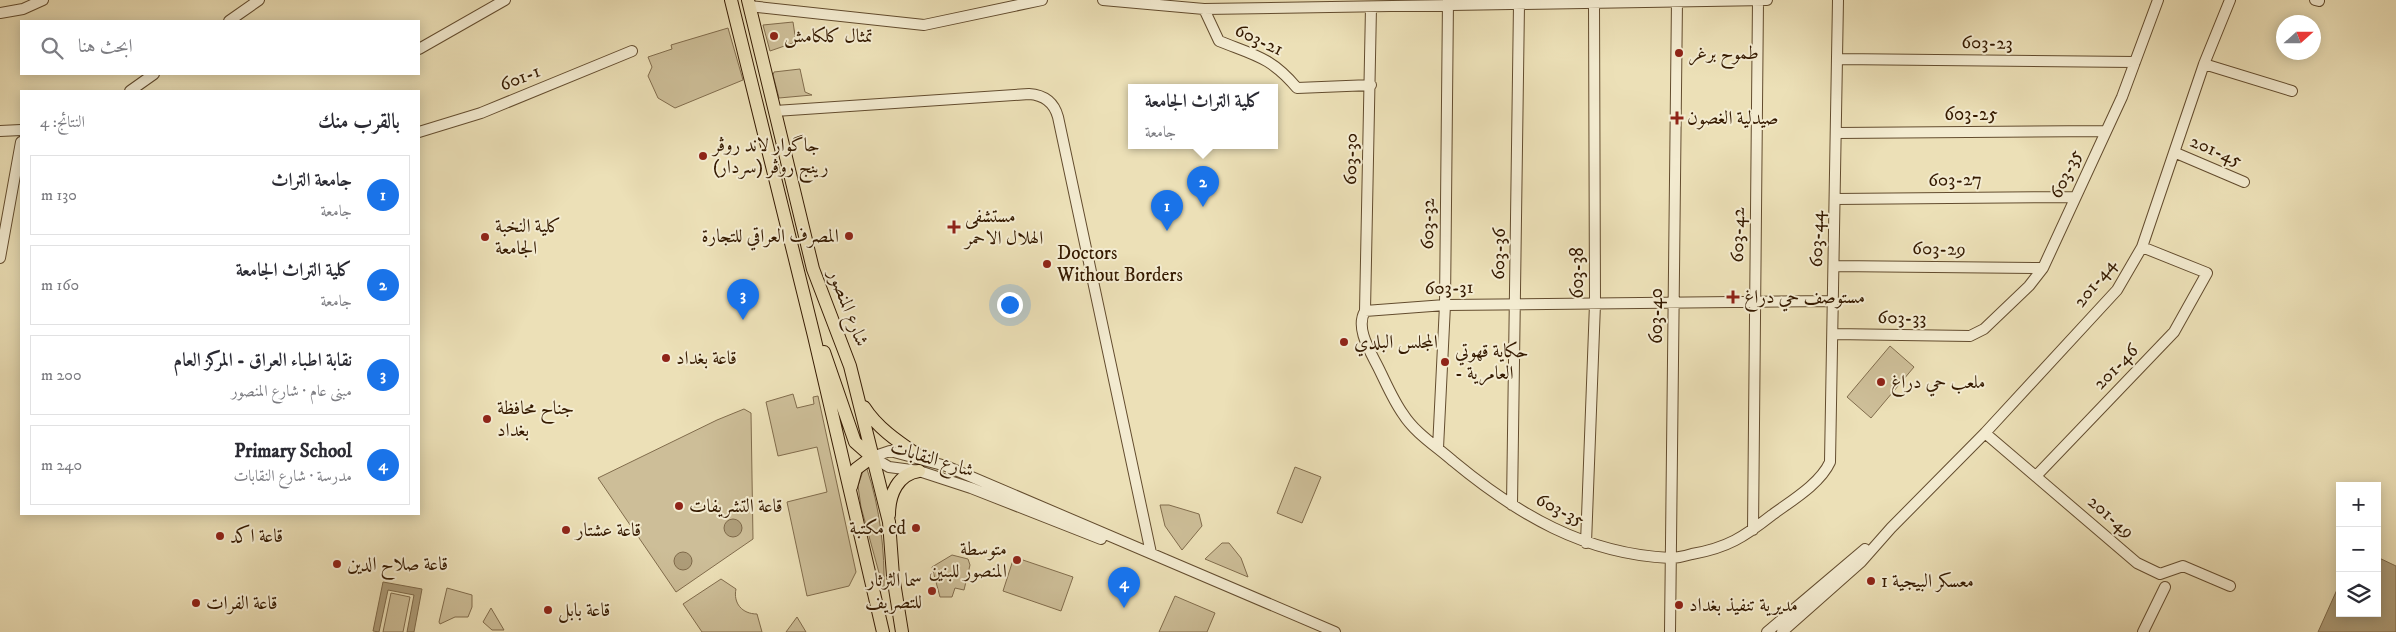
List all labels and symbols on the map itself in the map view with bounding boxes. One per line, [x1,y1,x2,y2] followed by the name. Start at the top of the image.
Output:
[2276,15,2321,60] north arrow
[1231,19,1287,61] street label: 603-21
[784,25,873,48] place label: تمثال كلكامش
[768,30,780,42] marker: تمثال كلكامش
[1961,31,2013,55] street label: 603-23
[1689,42,1759,70] place label: طموح برغر
[1673,47,1685,59] marker: طموح برغر
[496,60,544,96] street label: 601-1
[1944,103,1998,126] street label: 603-25
[1687,107,1779,130] place label: صيدلية الغصون
[1671,112,1683,124] marker: صيدلية الغصون
[2186,130,2246,172] street label: 201-45
[1339,133,1363,185] street label: 603-30
[711,134,829,184] place label: جاگوار لاند روڤر رينج روڤر (سردار)
[2045,145,2088,202] street label: 603-35
[697,150,709,162] marker: جاگوار لاند روڤر رينج روڤر (سردار)
[1187,166,1219,207] pin: 2
[1928,168,1982,192] street label: 603-27
[1151,190,1183,231] pin: 1
[1416,197,1440,250] street label: 603-32
[963,205,1043,250] place label: مستشفى الهلال الاحمر
[1726,207,1750,263] street label: 603-42
[1805,209,1829,268] street label: 603-44
[495,215,561,260] place label: كلية النخبة الجامعة
[947,220,961,234] marker: مستشفى الهلال الاحمر
[702,225,839,251] place label: المصرف العراقي للتجارة
[1487,227,1511,280] street label: 603-36
[843,230,855,242] marker: المصرف العراقي للتجارة
[479,231,491,243] marker: كلية النخبة الجامعة
[1912,237,1966,261] street label: 603-29
[1056,242,1183,287] place label: Doctors Without Borders
[1566,247,1589,299] street label: 603-38
[2069,253,2122,312] street label: 201-44
[1041,258,1053,270] marker: Doctors Without Borders
[819,264,873,351] street label: شارع المنصور
[1424,276,1474,300] street label: 603-31
[727,279,759,320] pin: 3
[1744,286,1865,312] place label: مستوصف حي دراغ
[1645,288,1668,344] street label: 603-40
[1726,290,1740,304] marker: مستوصف حي دراغ
[997,292,1023,318] your location
[1877,306,1927,330] street label: 603-33
[1354,331,1438,357] place label: المجلس البلدي
[1338,336,1350,348] marker: المجلس البلدي
[2089,338,2144,395] street label: 201-46
[1455,340,1529,386] place label: حكاية قهوتي - العامرية
[676,347,737,370] place label: قاعة بغداد
[660,352,672,364] marker: قاعة بغداد
[1439,356,1451,368] marker: حكاية قهوتي - العامرية
[1891,371,1985,397] place label: ملعب حي دراغ
[1875,376,1887,388] marker: ملعب حي دراغ
[497,397,574,442] place label: جناح محافظة بغداد
[481,413,493,425] marker: جناح محافظة بغداد
[887,435,977,485] street label: شارع النقابات
[1532,488,1589,532] street label: 603-35
[2083,490,2139,544] street label: 201-49
[689,495,783,518] place label: قاعة التشريفات
[673,500,685,512] marker: قاعة التشريفات
[849,517,907,540] place label: مكتبة cd
[574,519,641,542] place label: قاعة عشتار
[910,522,922,534] marker: مكتبة cd
[230,524,283,548] place label: قاعة اكد
[560,524,572,536] marker: قاعة عشتار
[214,530,226,542] marker: قاعة اكد
[929,538,1007,583] place label: متوسطة المنصور للبنين
[347,553,448,581] place label: قاعة صلاح الدين
[1011,554,1023,566] marker: متوسطة المنصور للبنين
[331,558,343,570] marker: قاعة صلاح الدين
[1108,567,1140,608] pin: 4
[865,569,922,614] place label: سما الثرثار للتصريف
[1881,570,1974,593] place label: معسكر البيجية 1
[1865,575,1877,587] marker: معسكر البيجية 1
[926,585,938,597] marker: سما الثرثار للتصريف
[206,592,278,615] place label: قاعة الفرات
[1689,594,1798,617] place label: مديرية تنفيذ بغداد
[190,597,202,609] marker: قاعة الفرات
[558,599,610,623] place label: قاعة بابل
[1673,599,1685,611] marker: مديرية تنفيذ بغداد
[542,604,554,616] marker: قاعة بابل

